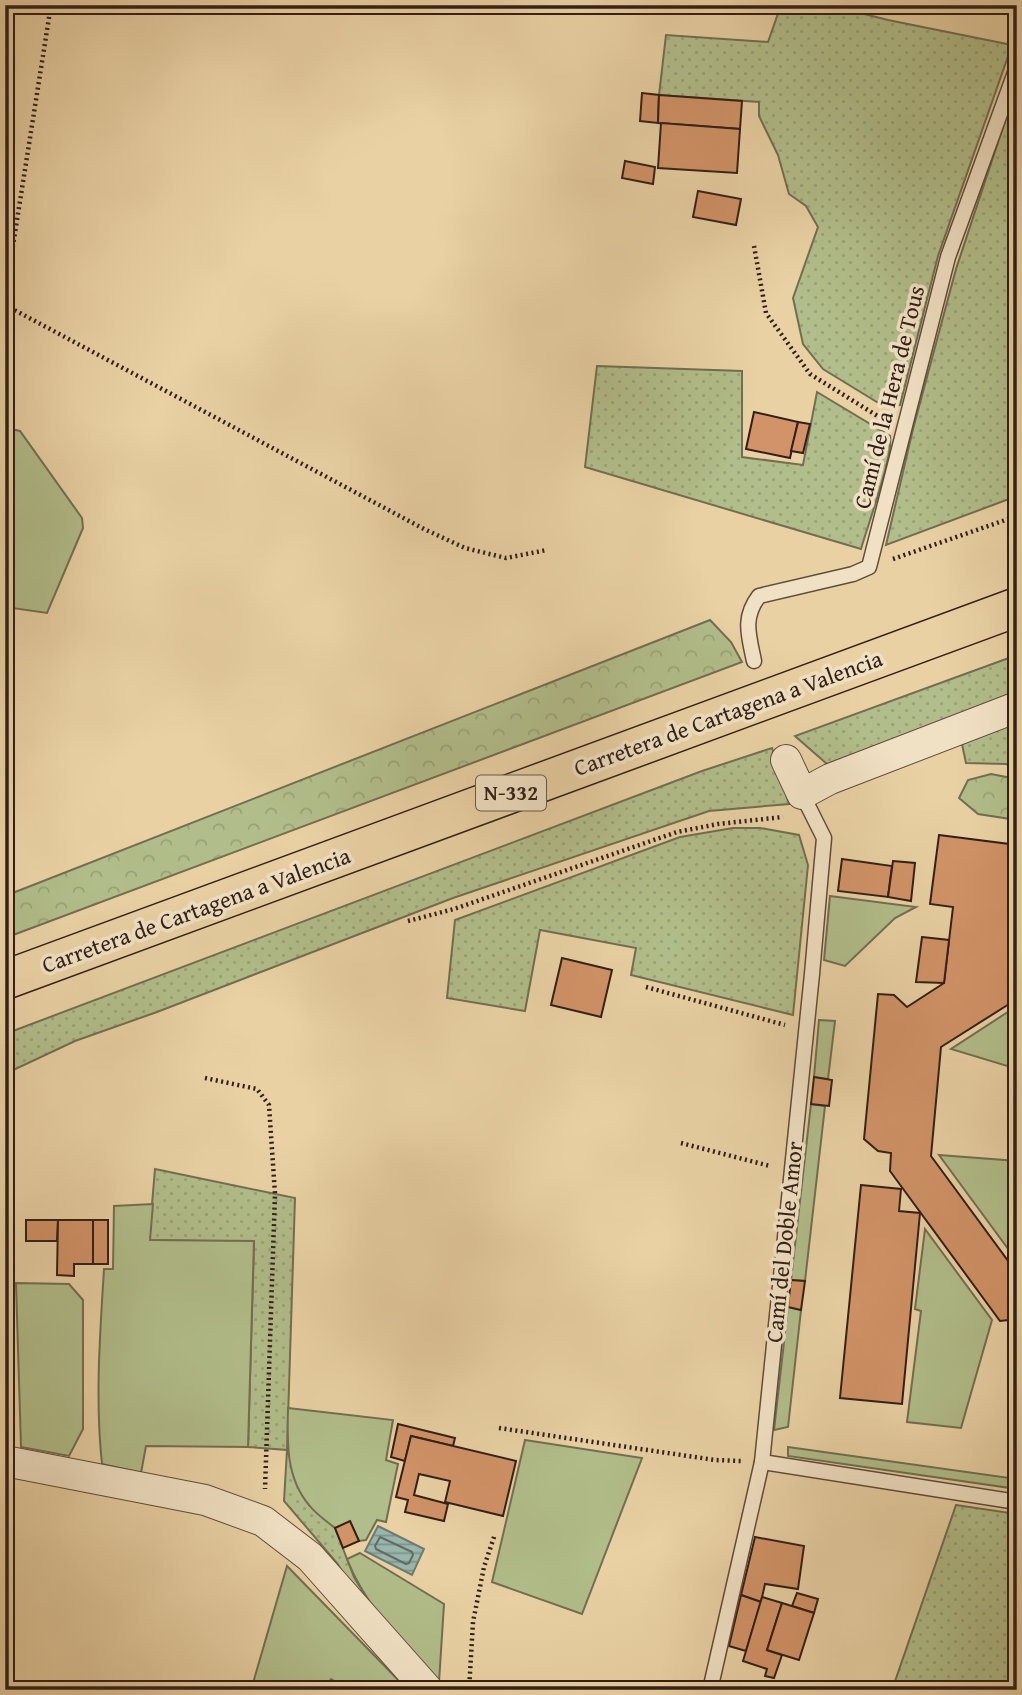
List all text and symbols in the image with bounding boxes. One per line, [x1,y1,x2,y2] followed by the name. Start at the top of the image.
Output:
[845,282,932,512] street label: Camí de la Hera de Tous
[569,641,887,784] street label: Carretera de Cartagena a Valencia
[476,776,546,810] road number: N-332
[37,838,355,981] street label: Carretera de Cartagena a Valencia
[757,1139,811,1344] street label: Camí del Doble Amor

